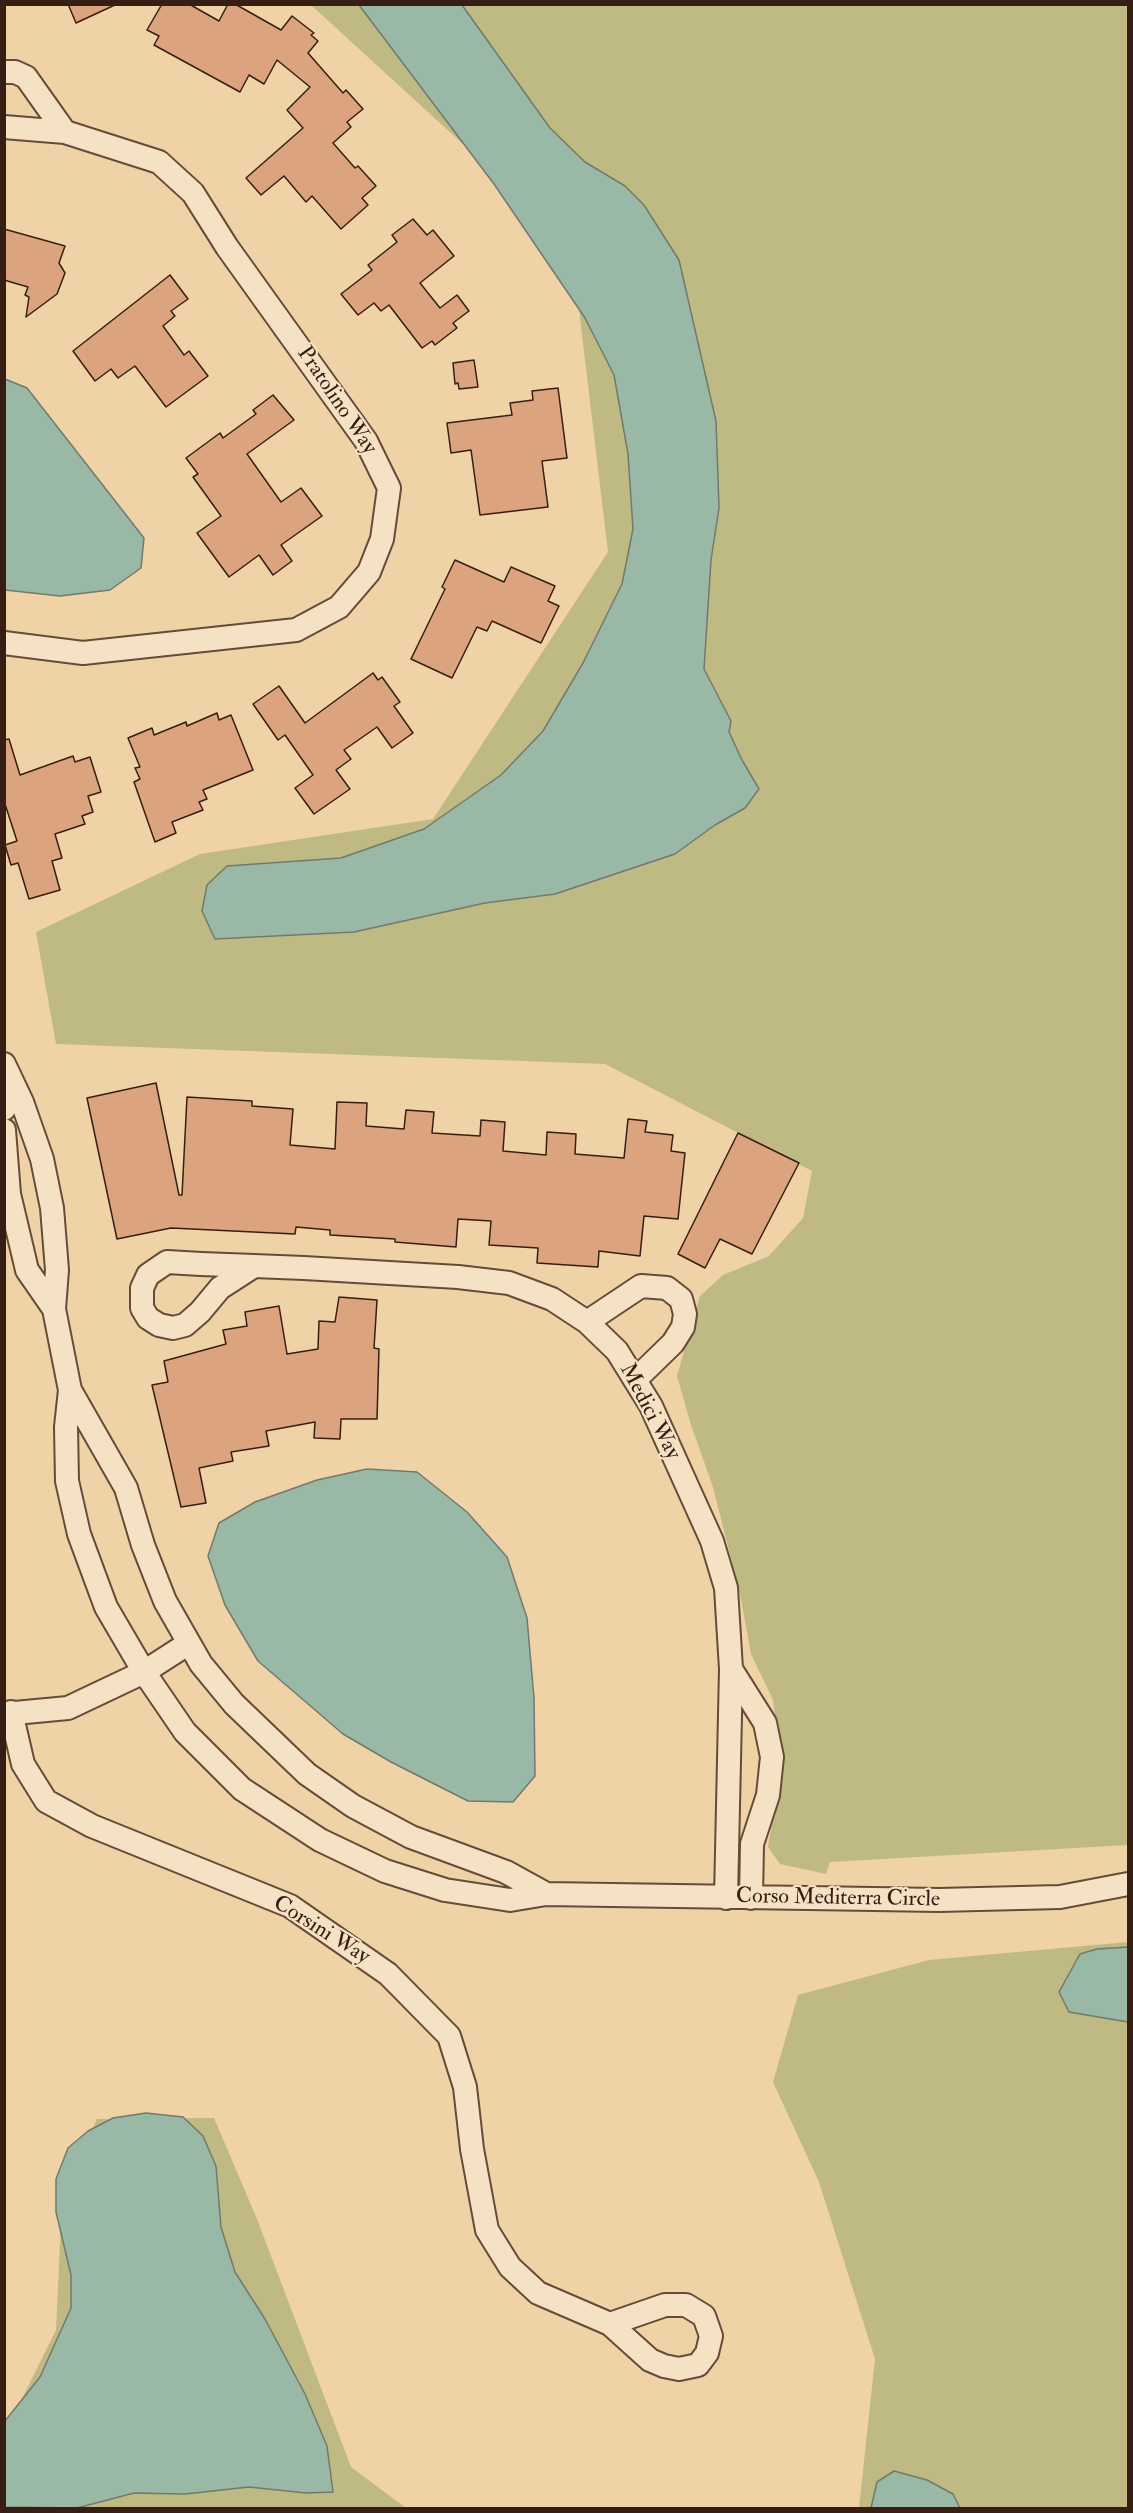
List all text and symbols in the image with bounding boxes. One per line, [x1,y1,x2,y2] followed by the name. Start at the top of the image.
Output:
[290,342,382,460] street label: Pratolino Way
[613,1359,685,1465] street label: Medici Way
[736,1884,940,1914] street label: Corso Mediterra Circle
[268,1891,374,1971] street label: Corsini Way

